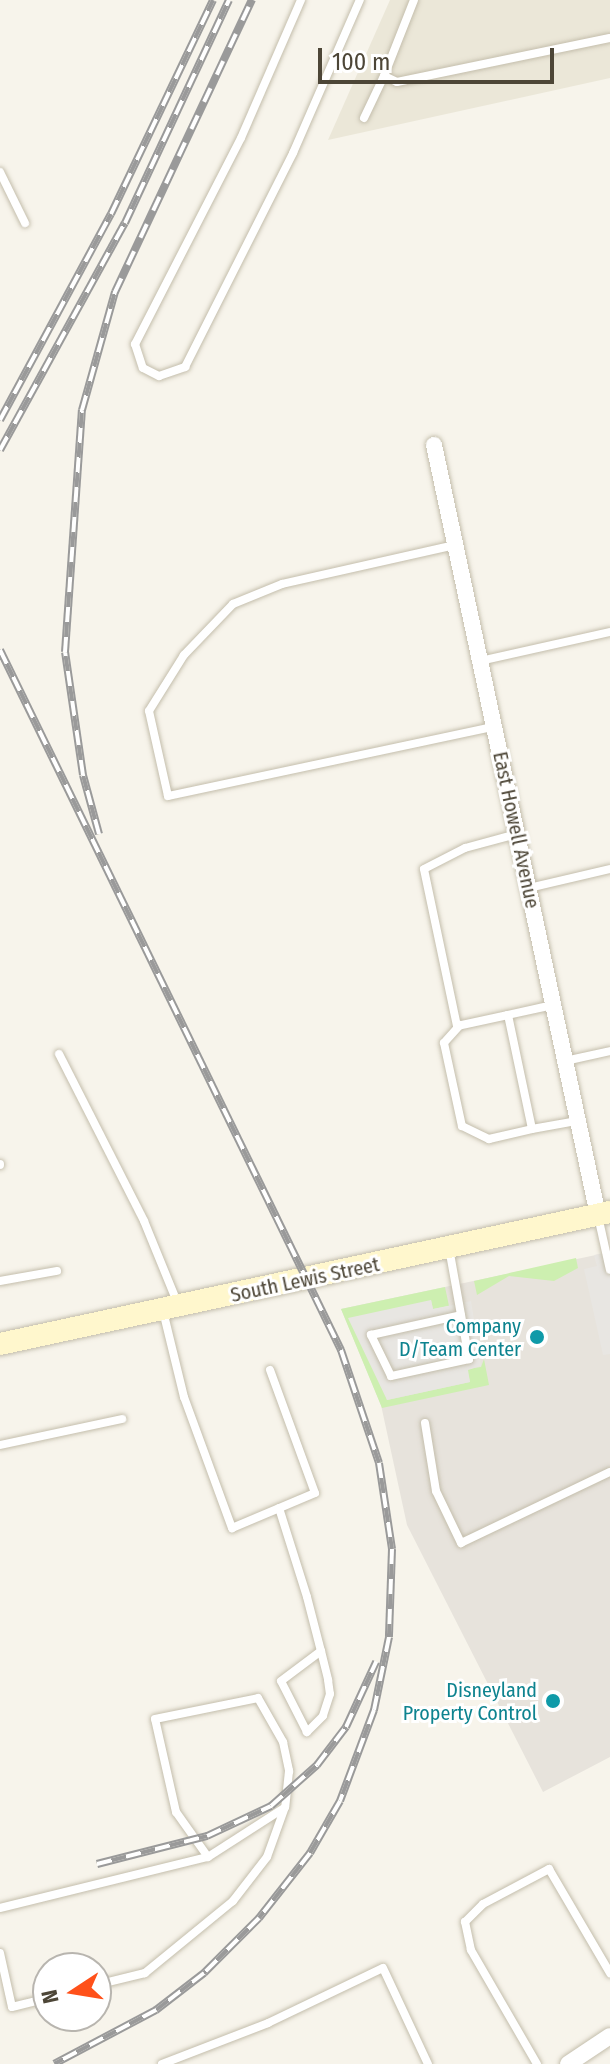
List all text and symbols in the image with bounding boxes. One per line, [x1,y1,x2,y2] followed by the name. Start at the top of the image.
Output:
[322,32,558,82] scale bar
[332,48,390,76] text: 100 m
[488,749,544,911] street label: East Howell Avenue
[228,1253,382,1307] street label: South Lewis Street
[399,1314,521,1361] place label: Company D/Team Center
[528,1328,546,1346] marker: Company D/Team Center
[403,1678,537,1725] place label: Disneyland Property Control
[544,1692,562,1710] marker: Disneyland Property Control
[32,1952,112,2032] north arrow
[35,1987,65,2006] text: N

